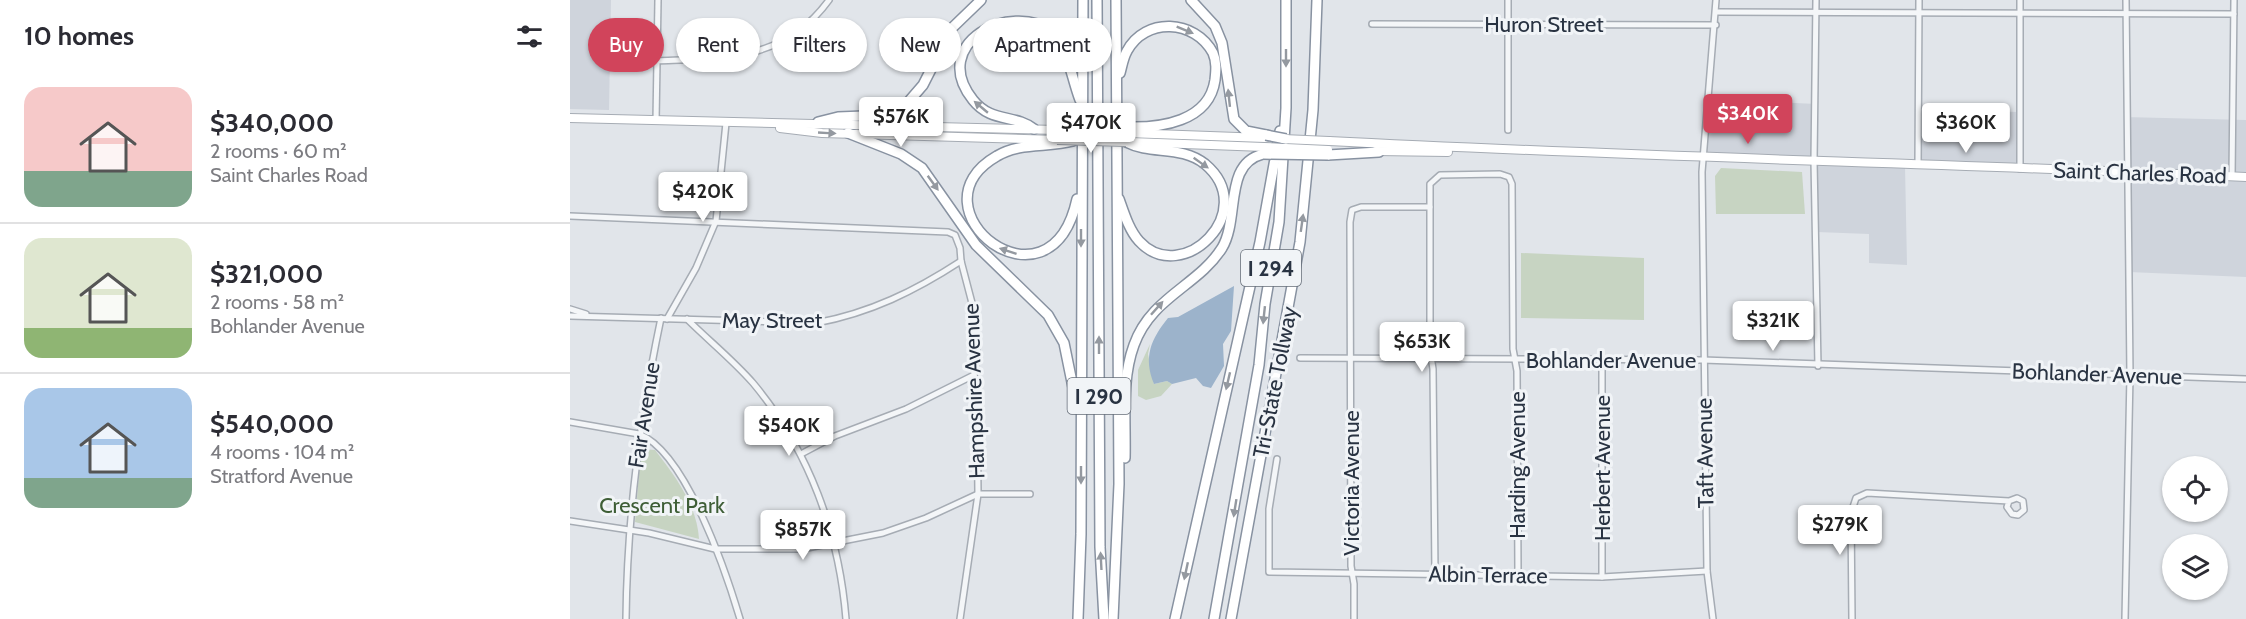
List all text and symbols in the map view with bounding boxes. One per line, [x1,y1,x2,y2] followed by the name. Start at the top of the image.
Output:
[1484,11,1604,38] street label: Huron Street
[588,18,664,72] chip: Buy
[676,18,760,72] chip: Rent
[772,18,867,72] chip: Filters
[879,18,961,72] chip: New
[973,18,1112,72] chip: Apartment
[24,20,134,52] text: 10 homes
[513,20,546,53] icon: filters
[1177,25,1195,35] one-way arrow
[1281,49,1291,68] one-way arrow
[1225,89,1234,108] one-way arrow
[1706,94,1790,145] pin: $340K
[859,97,943,148] pin: $576K
[974,101,989,114] one-way arrow
[1717,101,1779,125] text: $340K
[1049,103,1133,154] pin: $470K
[1924,103,2008,154] pin: $360K
[873,104,929,128] text: $576K
[210,107,334,139] text: $340,000
[1061,110,1121,134] text: $470K
[1936,110,1996,134] text: $360K
[72,111,144,183] icon: home
[818,128,837,137] one-way arrow
[210,139,347,163] text: 2 rooms · 60 m²
[2053,156,2227,190] street label: Saint Charles Road
[1193,157,1209,169] one-way arrow
[210,163,368,187] text: Saint Charles Road
[661,172,745,223] pin: $420K
[927,174,939,190] one-way arrow
[672,179,734,203] text: $420K
[1298,213,1307,232] one-way arrow
[1076,228,1086,247] one-way arrow
[999,246,1017,255] one-way arrow
[1241,250,1301,286] road number: I 294
[210,258,323,290] text: $321,000
[72,262,144,334] icon: home
[210,290,344,314] text: 2 rooms · 58 m²
[1150,301,1164,316] one-way arrow
[1731,301,1815,352] pin: $321K
[957,303,991,479] street label: Hampshire Avenue
[1247,304,1303,460] street label: Tri-State Tollway
[1259,306,1269,325] one-way arrow
[722,307,823,334] street label: May Street
[1747,308,1799,332] text: $321K
[210,314,365,338] text: Bohlander Avenue
[1380,322,1464,373] pin: $653K
[1394,329,1450,353] text: $653K
[1094,335,1103,354] one-way arrow
[1526,347,1696,374] street label: Bohlander Avenue
[2011,358,2183,390] street label: Bohlander Avenue
[622,360,666,470] street label: Fair Avenue
[1223,372,1232,391] one-way arrow
[1068,378,1130,414] road number: I 290
[1504,391,1531,539] street label: Harding Avenue
[1589,395,1616,541] street label: Herbert Avenue
[1691,398,1719,508] street label: Taft Avenue
[747,406,831,457] pin: $540K
[210,408,334,440] text: $540,000
[1338,410,1365,556] street label: Victoria Avenue
[72,412,144,484] icon: home
[758,413,820,437] text: $540K
[210,440,354,464] text: 4 rooms · 104 m²
[2162,456,2228,600] map controls
[2162,456,2228,522] button: locate
[210,464,353,488] text: Stratford Avenue
[1076,465,1086,484] one-way arrow
[599,492,725,519] park label: Crescent Park
[1230,498,1239,517] one-way arrow
[1798,505,1882,556] pin: $279K
[761,510,845,561] pin: $857K
[1812,512,1868,536] text: $279K
[774,517,832,541] text: $857K
[2162,534,2228,600] button: layers
[1096,551,1106,570] one-way arrow
[1428,560,1548,590] street label: Albin Terrace
[1180,562,1190,581] one-way arrow

